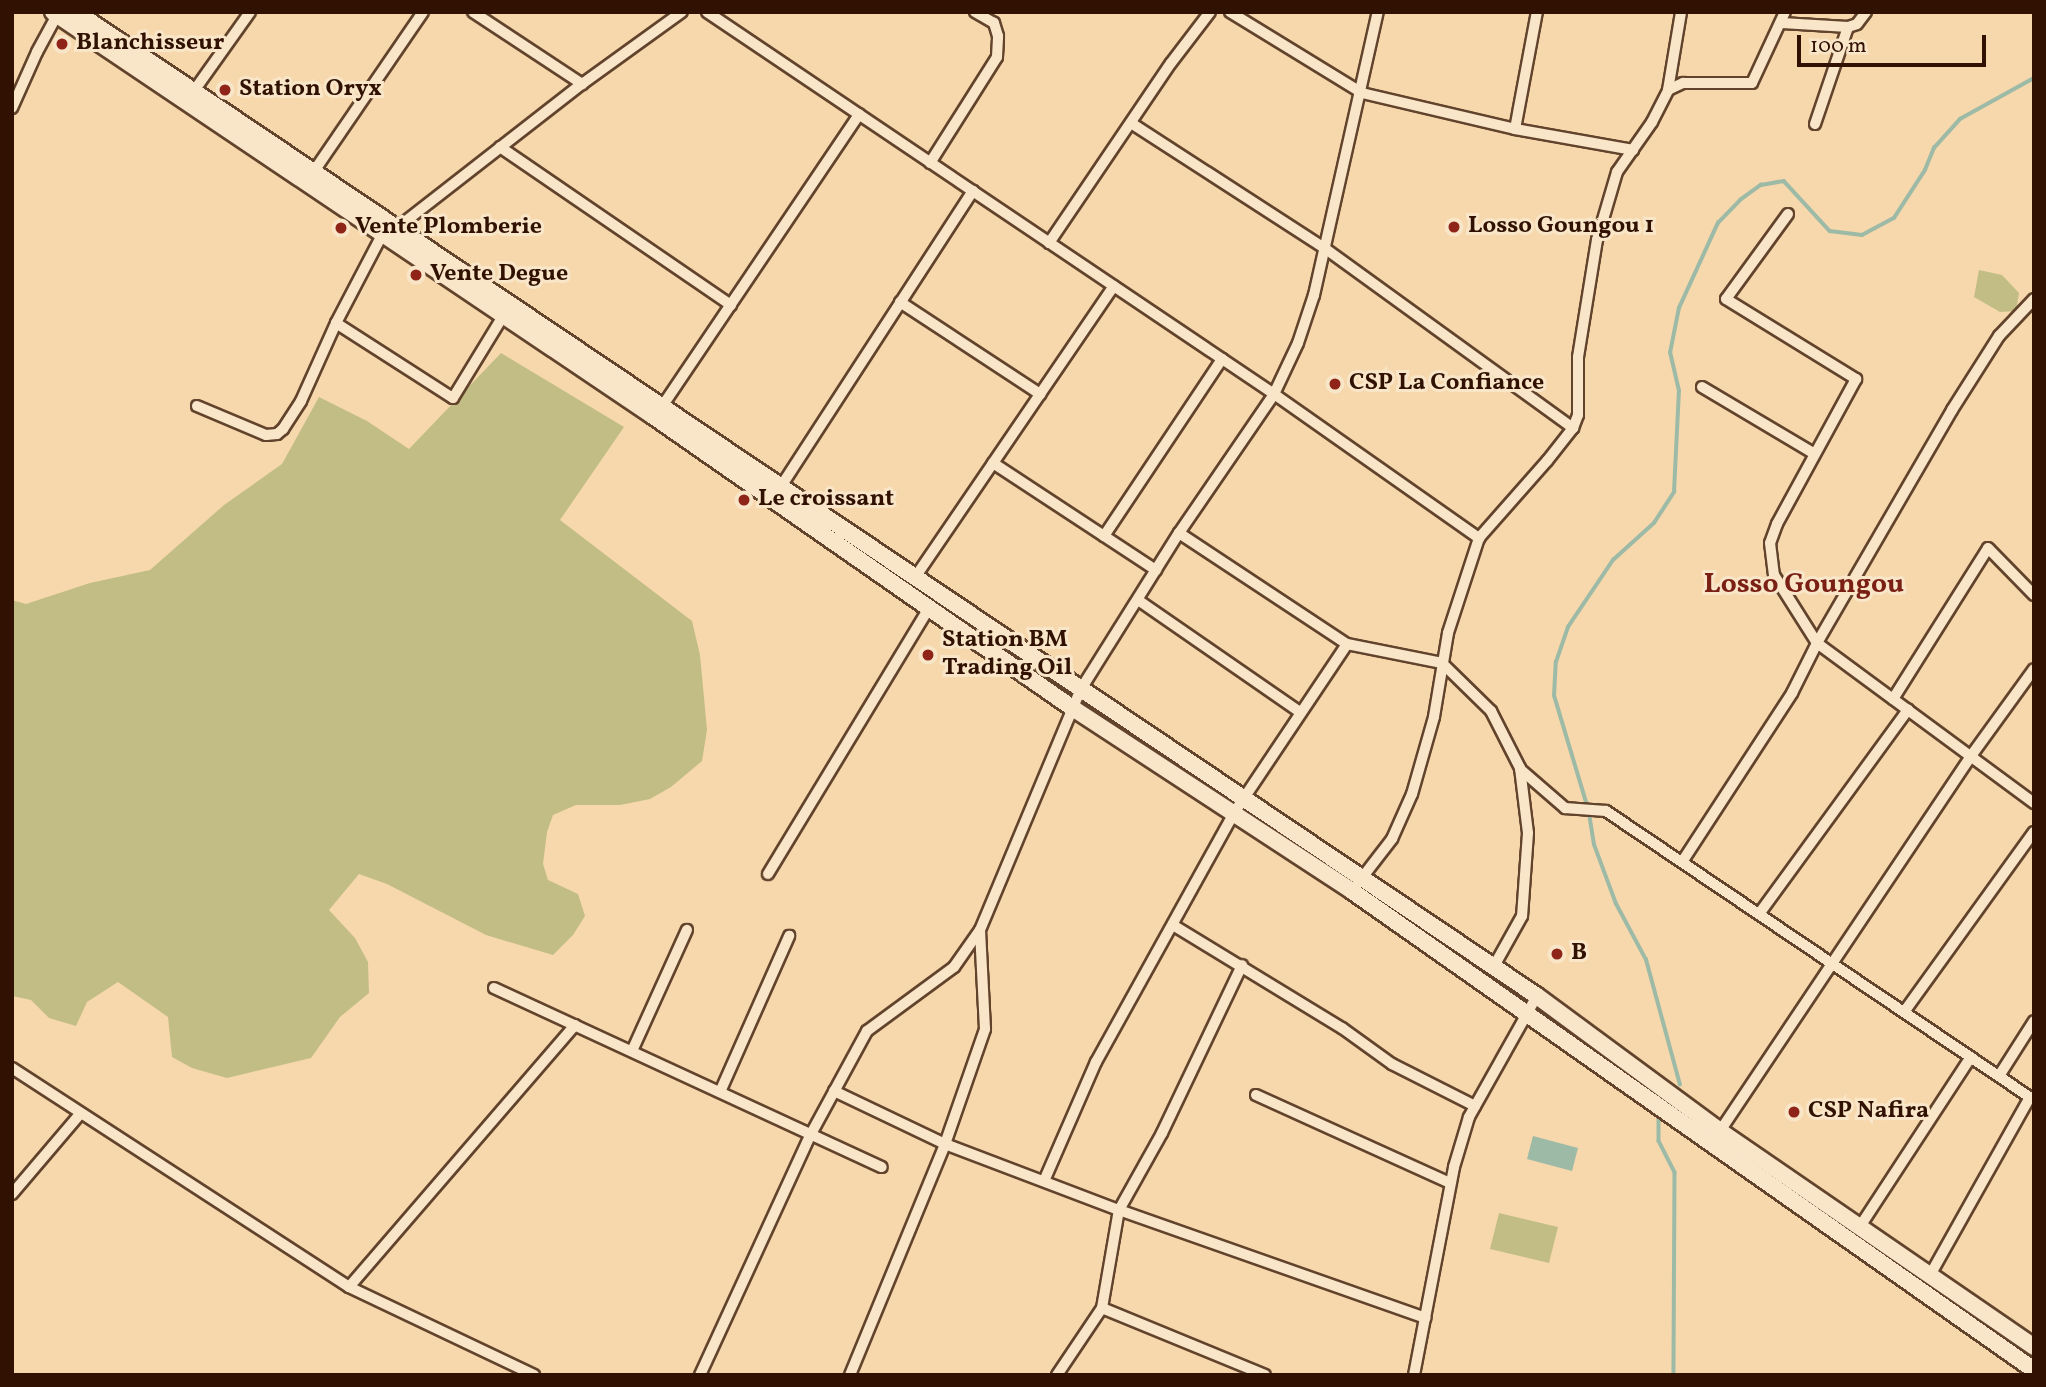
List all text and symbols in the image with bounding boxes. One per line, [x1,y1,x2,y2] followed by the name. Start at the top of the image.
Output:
[1801,21,1990,65] scale bar
[76,30,224,58] place label: Blanchisseur
[1810,32,1867,61] text: 100 m
[54,36,70,52] marker: Blanchisseur
[239,76,382,104] place label: Station Oryx
[217,82,233,98] marker: Station Oryx
[1468,213,1654,241] place label: Losso Goungou 1
[355,214,542,242] place label: Vente Plomberie
[1446,219,1462,235] marker: Losso Goungou 1
[333,220,349,236] marker: Vente Plomberie
[430,261,568,289] place label: Vente Degue
[408,267,424,283] marker: Vente Degue
[1349,370,1544,398] place label: CSP La Confiance
[1327,376,1343,392] marker: CSP La Confiance
[758,486,894,514] place label: Le croissant
[736,492,752,508] marker: Le croissant
[1704,568,1904,602] district label: Losso Goungou
[942,627,1072,683] place label: Station BM Trading Oil
[920,647,936,663] marker: Station BM Trading Oil
[1571,940,1587,968] place label: B
[1549,946,1565,962] marker: B
[1808,1098,1929,1126] place label: CSP Nafira
[1786,1104,1802,1120] marker: CSP Nafira

